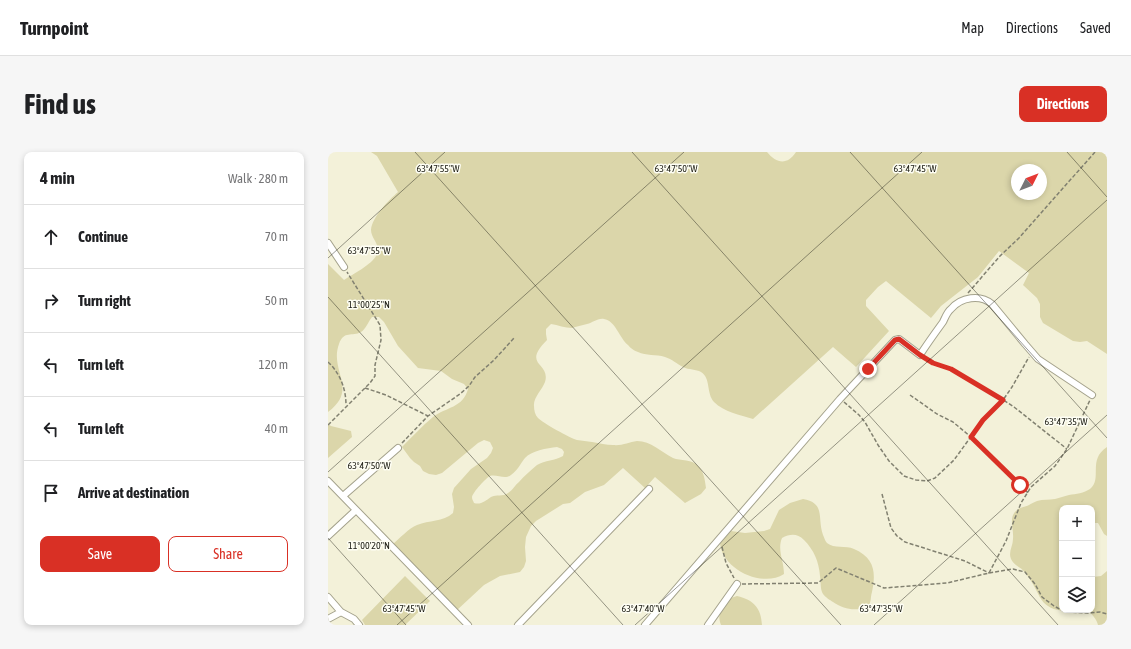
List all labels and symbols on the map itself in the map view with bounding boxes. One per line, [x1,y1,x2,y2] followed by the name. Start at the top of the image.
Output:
[416,163,460,174] text: 63°47'55"W
[654,163,698,174] text: 63°47'50"W
[893,163,937,174] text: 63°47'45"W
[1011,164,1047,200] north arrow
[347,245,391,256] text: 63°47'55"W
[348,299,390,310] text: 11°00'25"N
[859,360,877,378] route end
[1044,416,1088,427] text: 63°47'35"W
[347,460,391,471] text: 63°47'50"W
[1011,476,1029,494] route start
[348,540,390,551] text: 11°00'20"N
[382,603,426,614] text: 63°47'45"W
[621,603,665,614] text: 63°47'40"W
[859,603,903,614] text: 63°47'35"W

